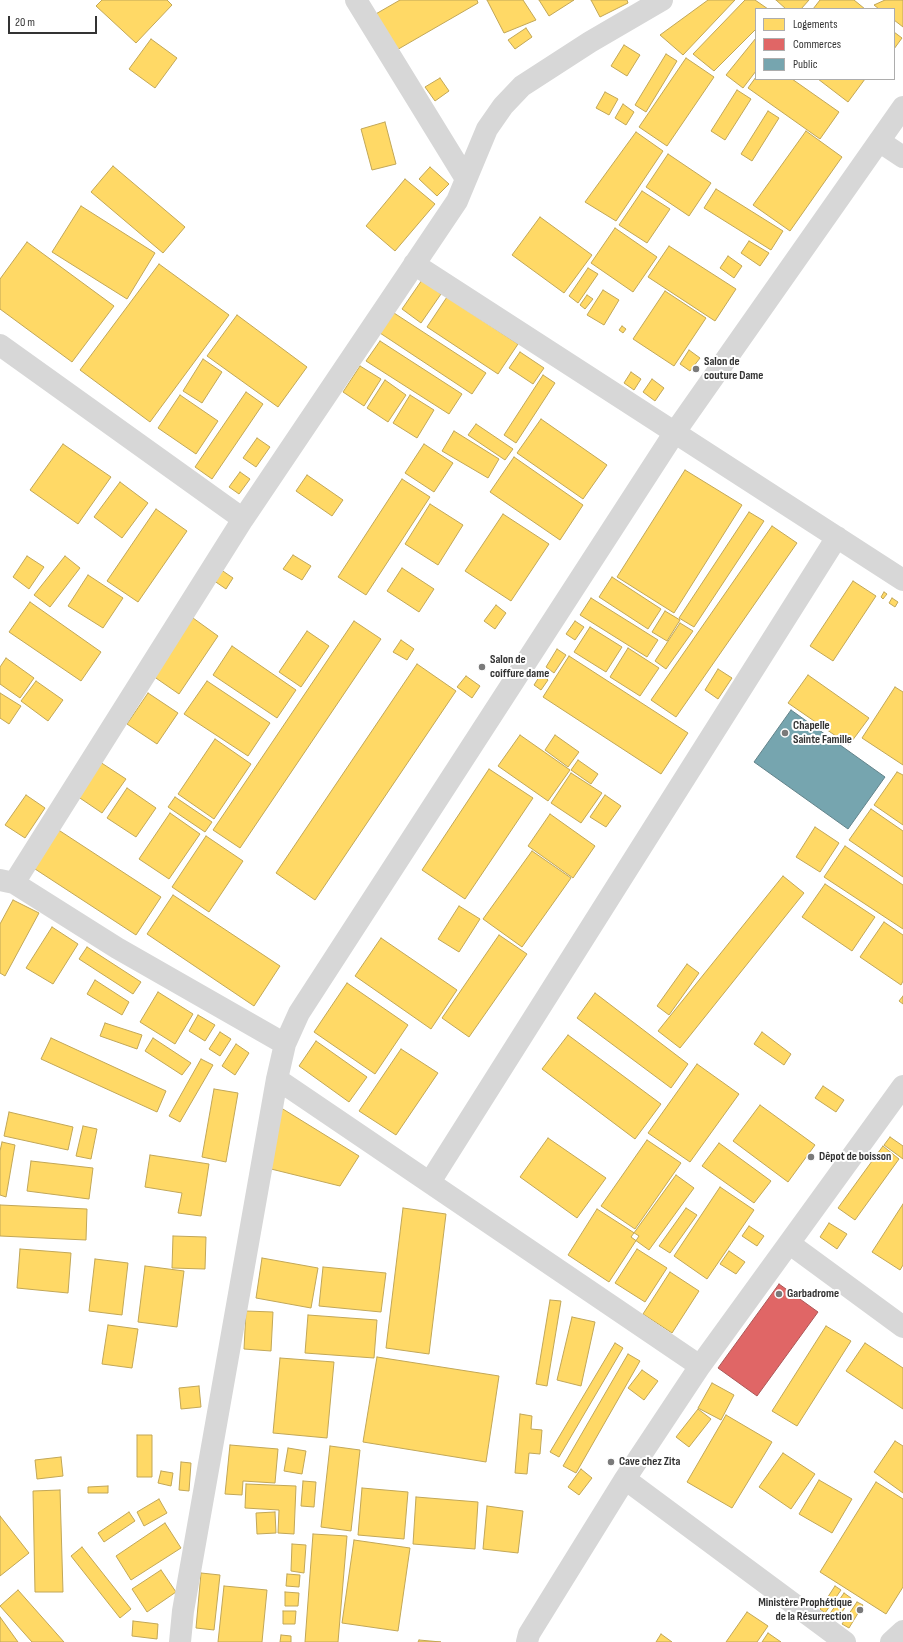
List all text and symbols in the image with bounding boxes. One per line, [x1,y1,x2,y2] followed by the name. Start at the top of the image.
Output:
[10,8,99,34] scale bar
[755,8,895,80] legend
[15,15,35,30] text: 20 m
[793,17,837,32] text: Logements
[793,37,841,52] text: Commerces
[793,57,818,72] text: Public
[704,355,763,383] place label: Salon de couture Dame
[691,364,701,374] marker: Salon de couture Dame
[490,653,549,681] place label: Salon de coiffure dame
[477,662,487,672] marker: Salon de coiffure dame
[793,719,852,747] place label: Chapelle Sainte Famille
[780,728,790,738] marker: Chapelle Sainte Famille
[819,1150,891,1164] place label: Dêpot de boisson
[806,1152,816,1162] marker: Dêpot de boisson
[787,1287,839,1301] place label: Garbadrome
[774,1289,784,1299] marker: Garbadrome
[619,1455,680,1469] place label: Cave chez Zita
[606,1457,616,1467] marker: Cave chez Zita
[758,1596,852,1624] place label: Ministère Prophétique de la Résurrection
[855,1605,865,1615] marker: Ministère Prophétique de la Résurrection

